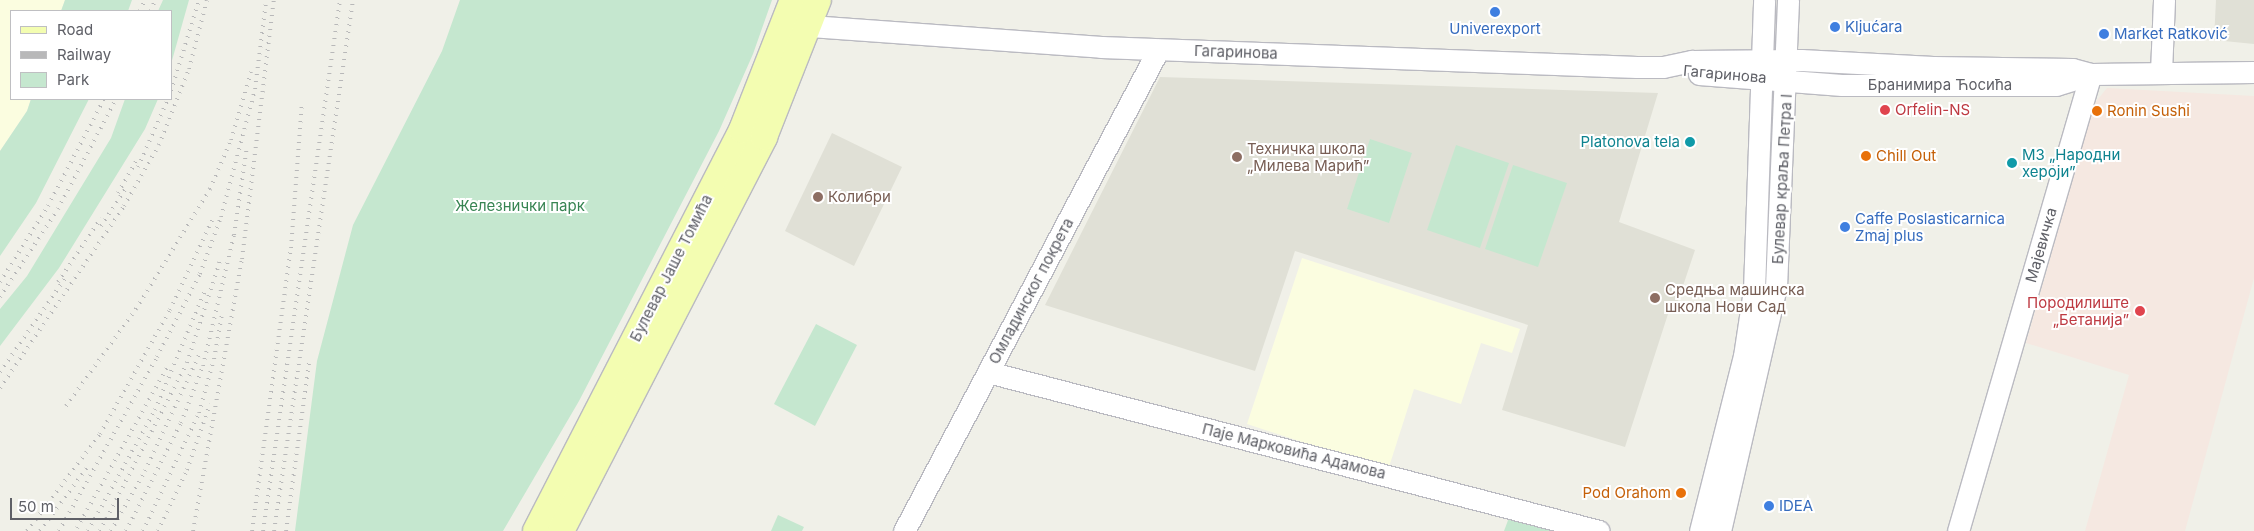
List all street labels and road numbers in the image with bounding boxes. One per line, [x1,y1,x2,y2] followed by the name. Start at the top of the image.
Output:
[1194,42,1278,62] street label: Гагаринова
[1682,61,1768,87] street label: Гагаринова
[1868,76,2012,94] street label: Бранимира Ћосића
[1769,93,1795,265] street label: Булевар краља Петра I
[626,191,716,345] street label: Булевар Јаше Томића
[2022,206,2060,284] street label: Мајевичка
[985,215,1077,367] street label: Омладинског покрета
[1200,419,1388,483] street label: Паје Марковића Адамова

